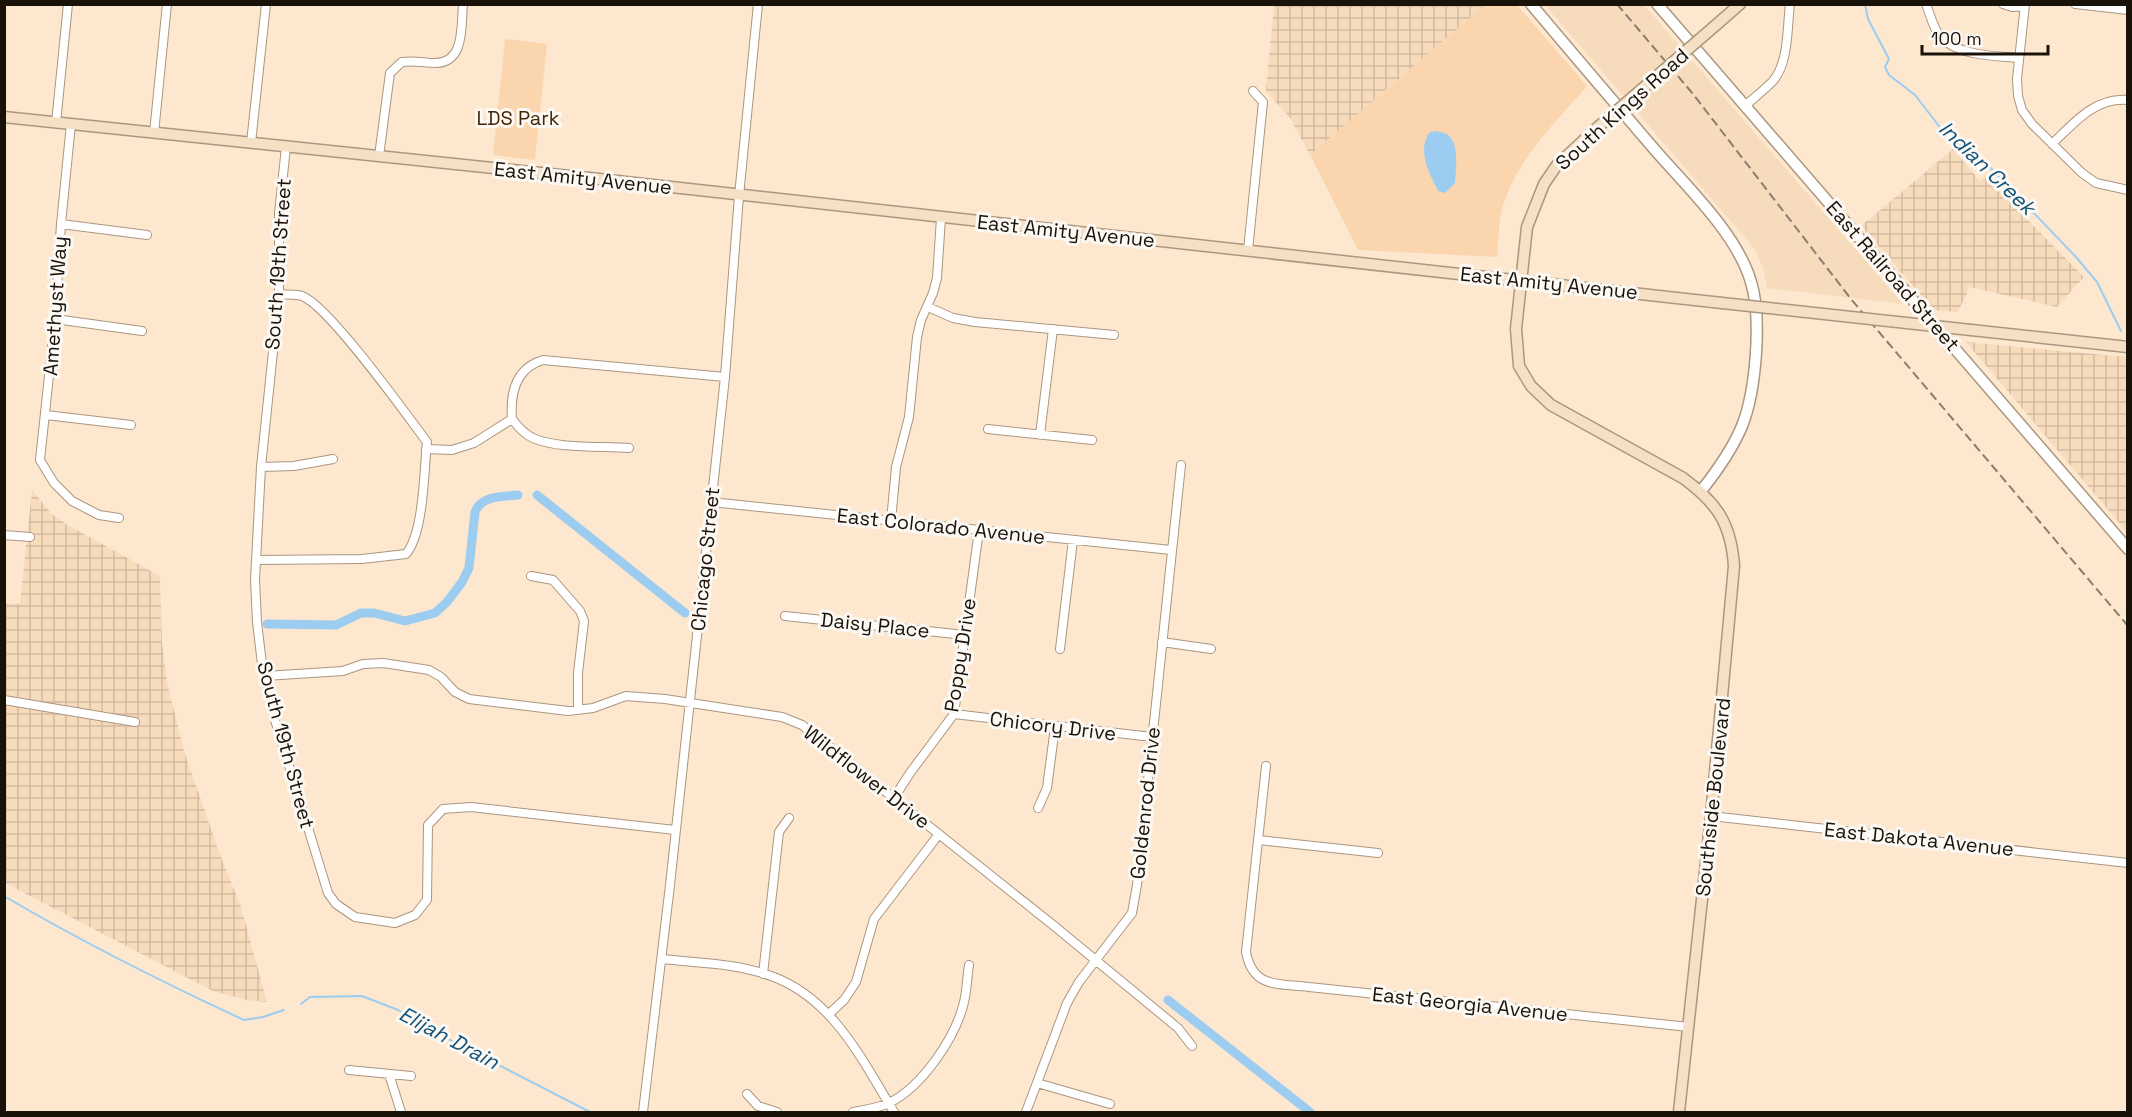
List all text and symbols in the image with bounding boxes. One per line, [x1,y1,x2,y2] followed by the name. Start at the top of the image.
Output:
[1922,18,2048,56] scale bar
[1931,27,1982,50] text: 100 m
[1550,42,1694,176] street label: South Kings Road
[476,105,560,131] park label: LDS Park
[1933,115,2043,222] water label: Indian Creek
[493,156,673,200] street label: East Amity Avenue
[259,177,297,351] street label: South 19th Street
[1820,195,1966,357] street label: East Railroad Street
[976,209,1156,253] street label: East Amity Avenue
[37,235,73,377] street label: Amethyst Way
[1459,261,1639,305] street label: East Amity Avenue
[685,486,725,632] street label: Chicago Street
[836,502,1046,550] street label: East Colorado Avenue
[938,596,982,714] street label: Poppy Drive
[819,606,931,644] street label: Daisy Place
[251,659,321,831] street label: South 19th Street
[1690,696,1736,898] street label: Southside Boulevard
[988,705,1118,747] street label: Chicory Drive
[798,719,936,835] street label: Wildflower Drive
[1124,726,1166,880] street label: Goldenrod Drive
[1823,816,2015,862] street label: East Dakota Avenue
[1371,981,1569,1027] street label: East Georgia Avenue
[395,1000,505,1076] water label: Elijah Drain

